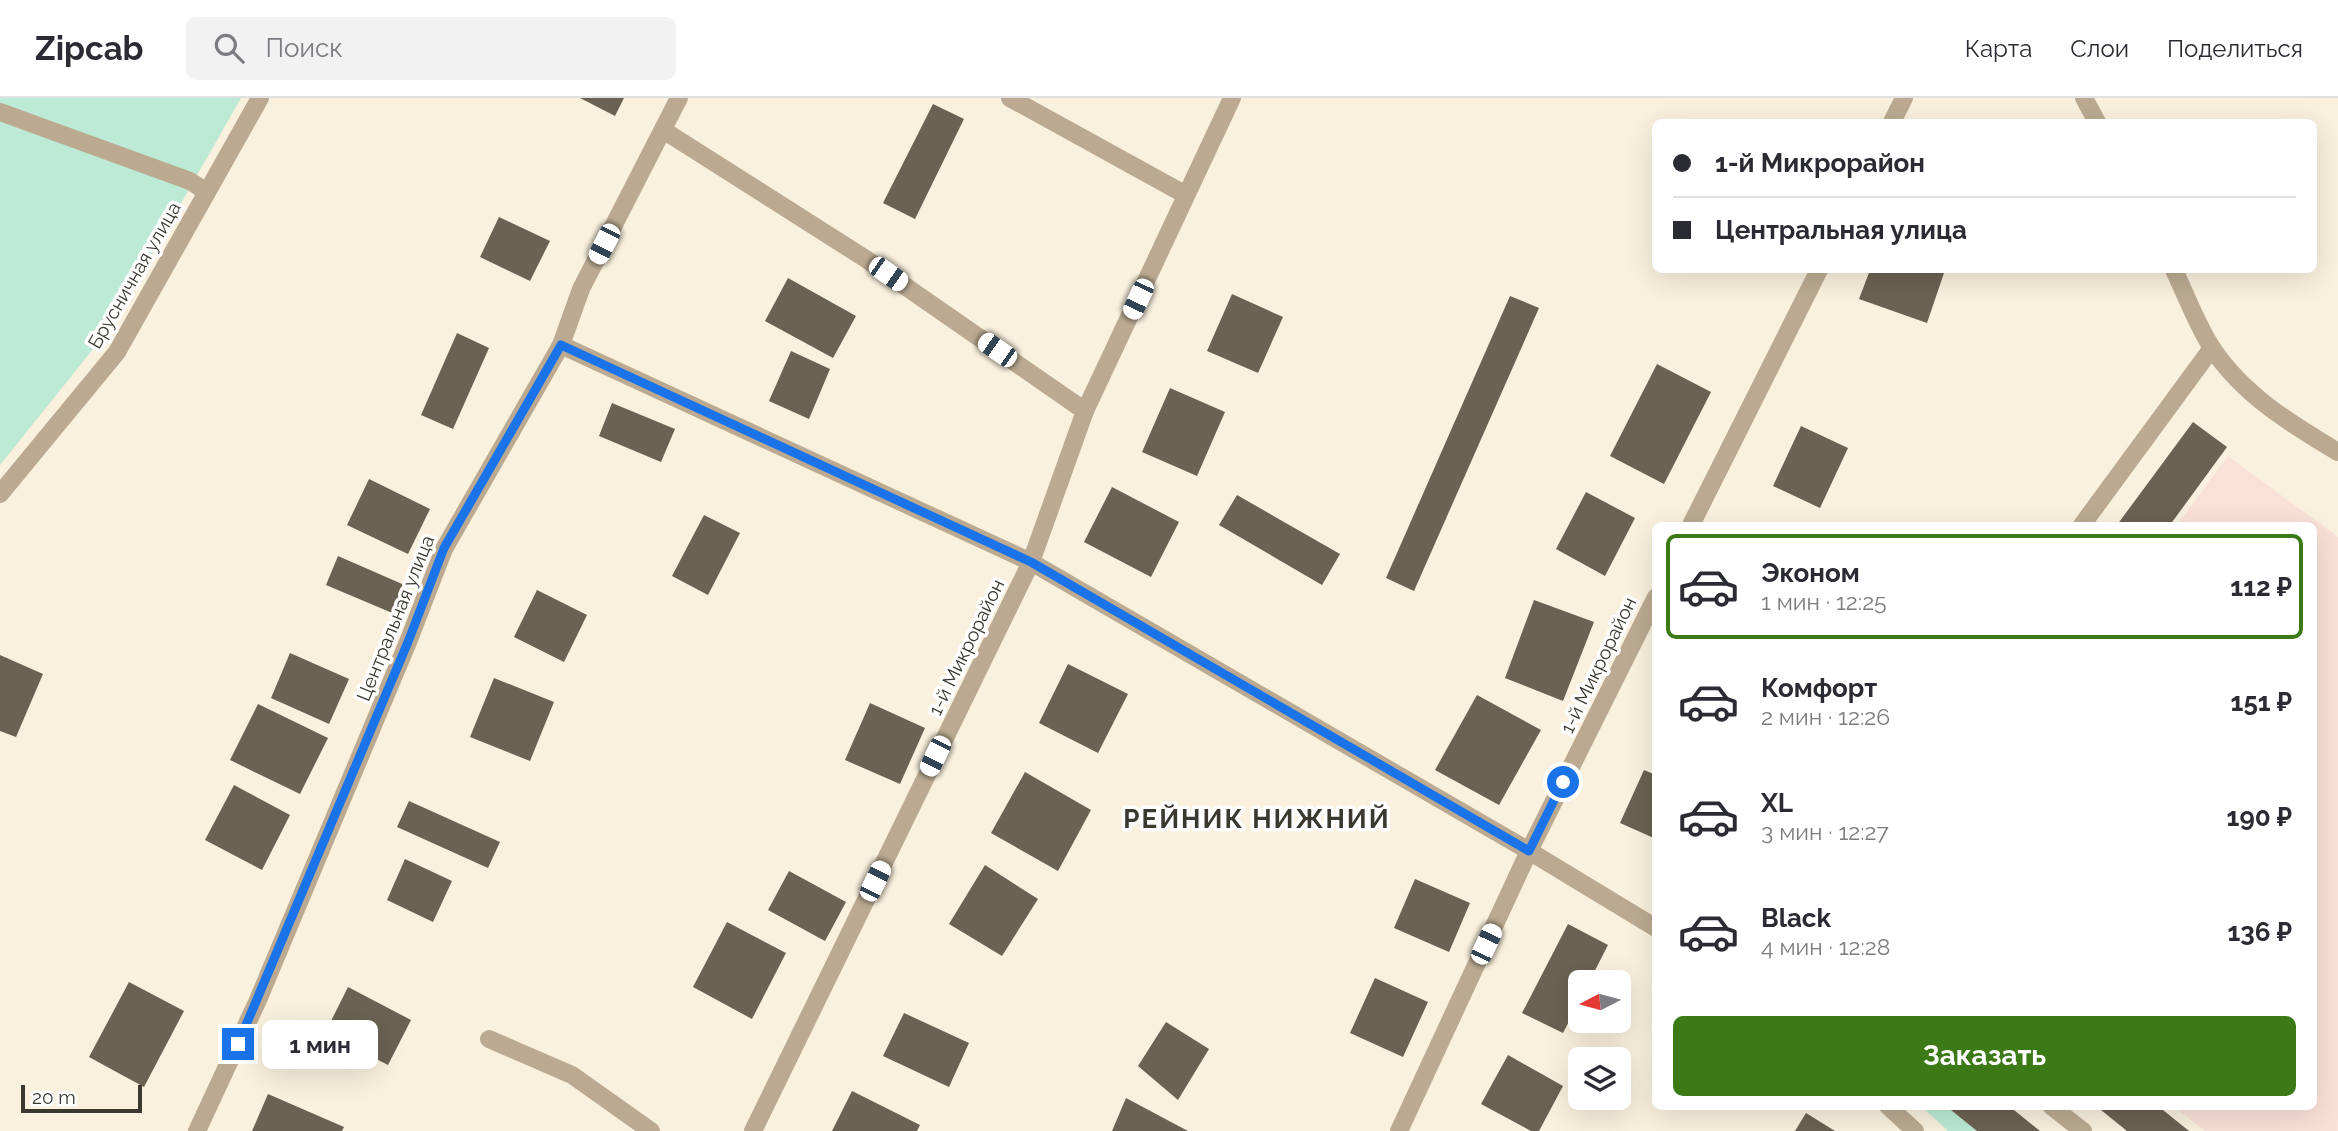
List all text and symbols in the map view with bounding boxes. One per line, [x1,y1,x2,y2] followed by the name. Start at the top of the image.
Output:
[186,17,676,80] search box
[35,29,144,68] text: Zipcab
[210,29,248,67] icon: search
[266,33,343,63] text: Поиск
[1965,34,2032,63] text: Карта
[2070,34,2129,63] text: Слои
[2167,34,2303,63] text: Поделиться
[1715,148,1925,178] text: 1-й Микрорайон
[83,198,185,352] street label: Брусничная улица
[1715,215,1967,245] text: Центральная улица
[586,221,623,267] car
[865,253,912,295] car
[1120,276,1157,322] car
[974,329,1021,371] car
[352,532,438,704] street label: Центральная улица
[1677,555,1740,618] icon: car
[1761,558,1860,588] text: Эконом
[2230,572,2292,602] text: 112 ₽
[924,575,1008,719] street label: 1-й Микрорайон
[1761,588,1887,615] text: 1 мин · 12:25
[1556,593,1640,737] street label: 1-й Микрорайон
[1677,670,1740,733] icon: car
[1761,673,1877,703] text: Комфорт
[2231,687,2292,717] text: 151 ₽
[1761,703,1890,730] text: 2 мин · 12:26
[917,733,954,779] car
[1547,766,1579,798] route start
[1677,785,1740,848] icon: car
[1761,788,1793,818] text: XL
[2227,802,2292,832] text: 190 ₽
[1123,804,1391,834] district label: РЕЙНИК НИЖНИЙ
[1761,818,1889,845] text: 3 мин · 12:27
[857,858,894,904] car
[1677,900,1740,963] icon: car
[1761,903,1831,933] text: Black
[2228,917,2292,947] text: 136 ₽
[1468,921,1505,967] car
[1761,933,1890,960] text: 4 мин · 12:28
[1568,970,1631,1032] north arrow
[1568,970,1631,1110] map controls
[1673,1016,2296,1096] button: Заказать
[262,1020,378,1068] callout: 1 мин
[222,1028,254,1060] route end
[289,1031,351,1058] text: 1 мин
[1568,1047,1631,1110] button: layers
[21,1082,142,1114] scale bar
[32,1086,76,1108] text: 20 m

